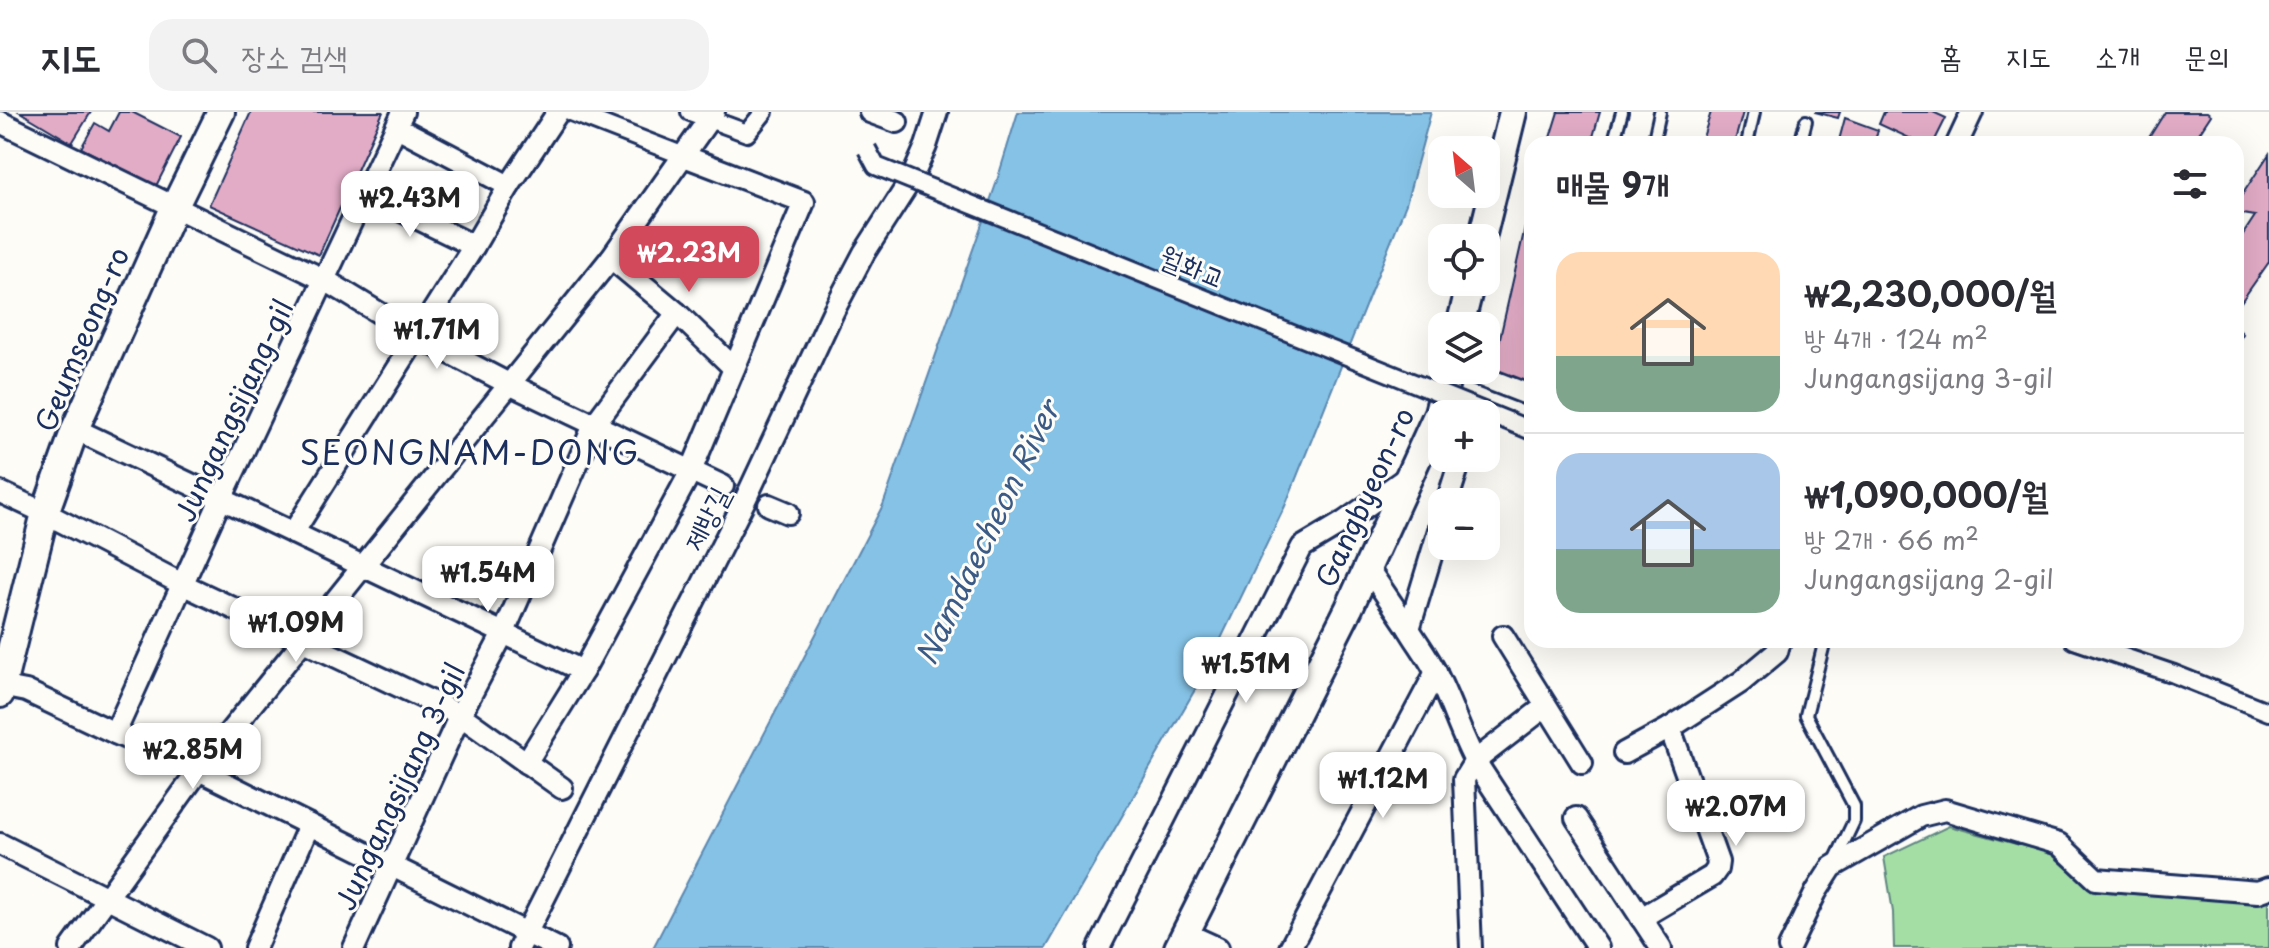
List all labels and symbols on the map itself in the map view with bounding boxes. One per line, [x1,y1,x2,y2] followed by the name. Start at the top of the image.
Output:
[1428,136,1500,208] north arrow
[345,171,475,239] pin: ₩2.43M
[624,226,754,294] pin: ₩2.23M
[1154,233,1232,299] street label: 월화교
[23,240,139,438] street label: Geumseong-ro
[163,292,303,528] street label: Jungangsijang-gil
[372,303,502,371] pin: ₩1.71M
[903,389,1071,671] water label: Namdaecheon River
[1304,400,1424,594] street label: Gangbyeon-ro
[300,428,640,476] district label: SEONGNAM-DONG
[670,478,740,558] street label: 제방길
[423,546,553,614] pin: ₩1.54M
[231,596,361,664] pin: ₩1.09M
[1181,637,1311,705] pin: ₩1.51M
[323,655,475,917] street label: Jungangsijang 3-gil
[128,723,258,791] pin: ₩2.85M
[1318,752,1448,820] pin: ₩1.12M
[1671,780,1801,848] pin: ₩2.07M

